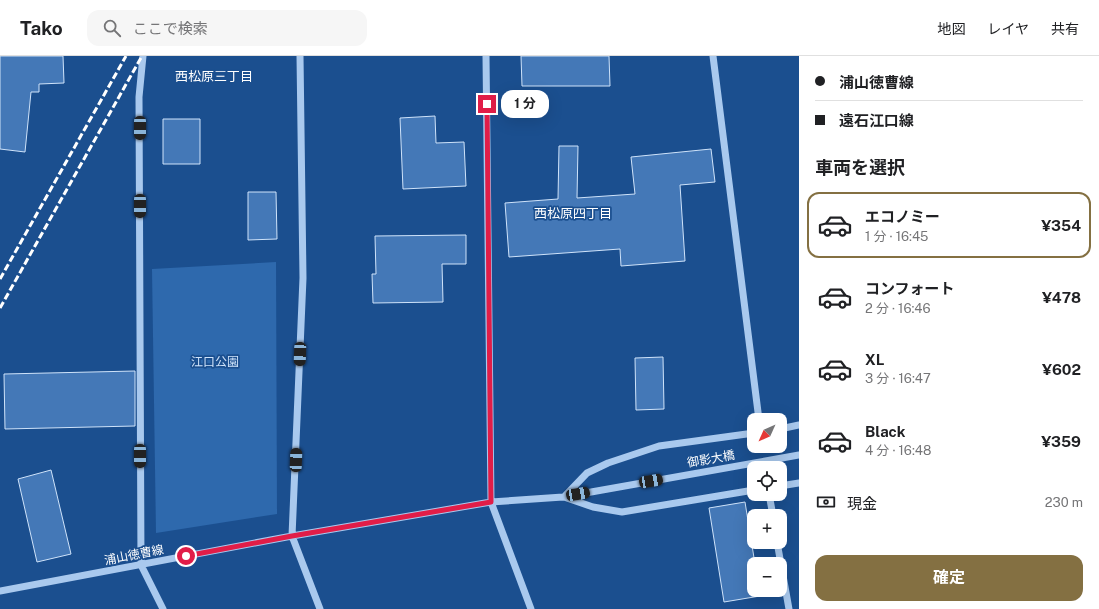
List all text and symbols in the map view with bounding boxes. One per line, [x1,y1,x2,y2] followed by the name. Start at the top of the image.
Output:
[87,10,367,46] search box
[20,17,63,39] text: Tako
[101,17,123,39] icon: search
[133,20,208,37] text: ここで検索
[937,21,965,37] text: 地図
[987,21,1029,37] text: レイヤ
[1051,21,1079,37] text: 共有
[175,69,253,84] district label: 西松原三丁目
[839,74,914,91] text: 浦山徳曹線
[501,90,549,118] callout: 1 分
[478,95,496,113] route end
[514,96,536,111] text: 1 分
[839,112,914,129] text: 遠石江口線
[134,116,146,140] car
[815,157,905,178] text: 車両を選択
[134,194,146,218] car
[534,206,612,221] district label: 西松原四丁目
[817,207,853,243] icon: car
[865,208,940,225] text: エコノミー
[1041,217,1081,234] text: ¥354
[865,229,928,244] text: 1 分 · 16:45
[817,279,853,315] icon: car
[865,280,955,297] text: コンフォート
[1042,289,1081,306] text: ¥478
[865,301,931,316] text: 2 分 · 16:46
[294,342,306,366] car
[817,351,853,387] icon: car
[865,351,884,368] text: XL
[191,355,239,369] park label: 江口公園
[1042,361,1081,378] text: ¥602
[865,371,931,386] text: 3 分 · 16:47
[747,413,787,453] north arrow
[747,413,787,597] map controls
[817,423,853,459] icon: car
[865,423,905,440] text: Black
[1041,433,1081,450] text: ¥359
[865,443,931,458] text: 4 分 · 16:48
[134,444,146,468] car
[290,448,302,472] car
[686,448,736,470] street label: 御影大橋
[747,461,787,501] button: locate
[638,473,664,489] car
[565,486,591,502] car
[815,491,837,513] icon: cash
[847,495,877,512] text: 現金
[1045,495,1083,510] text: 230 m
[747,509,787,549] button: +
[103,542,165,568] street label: 浦山徳曹線
[177,547,195,565] route start
[815,555,1083,601] button: 確定
[747,557,787,597] button: −

